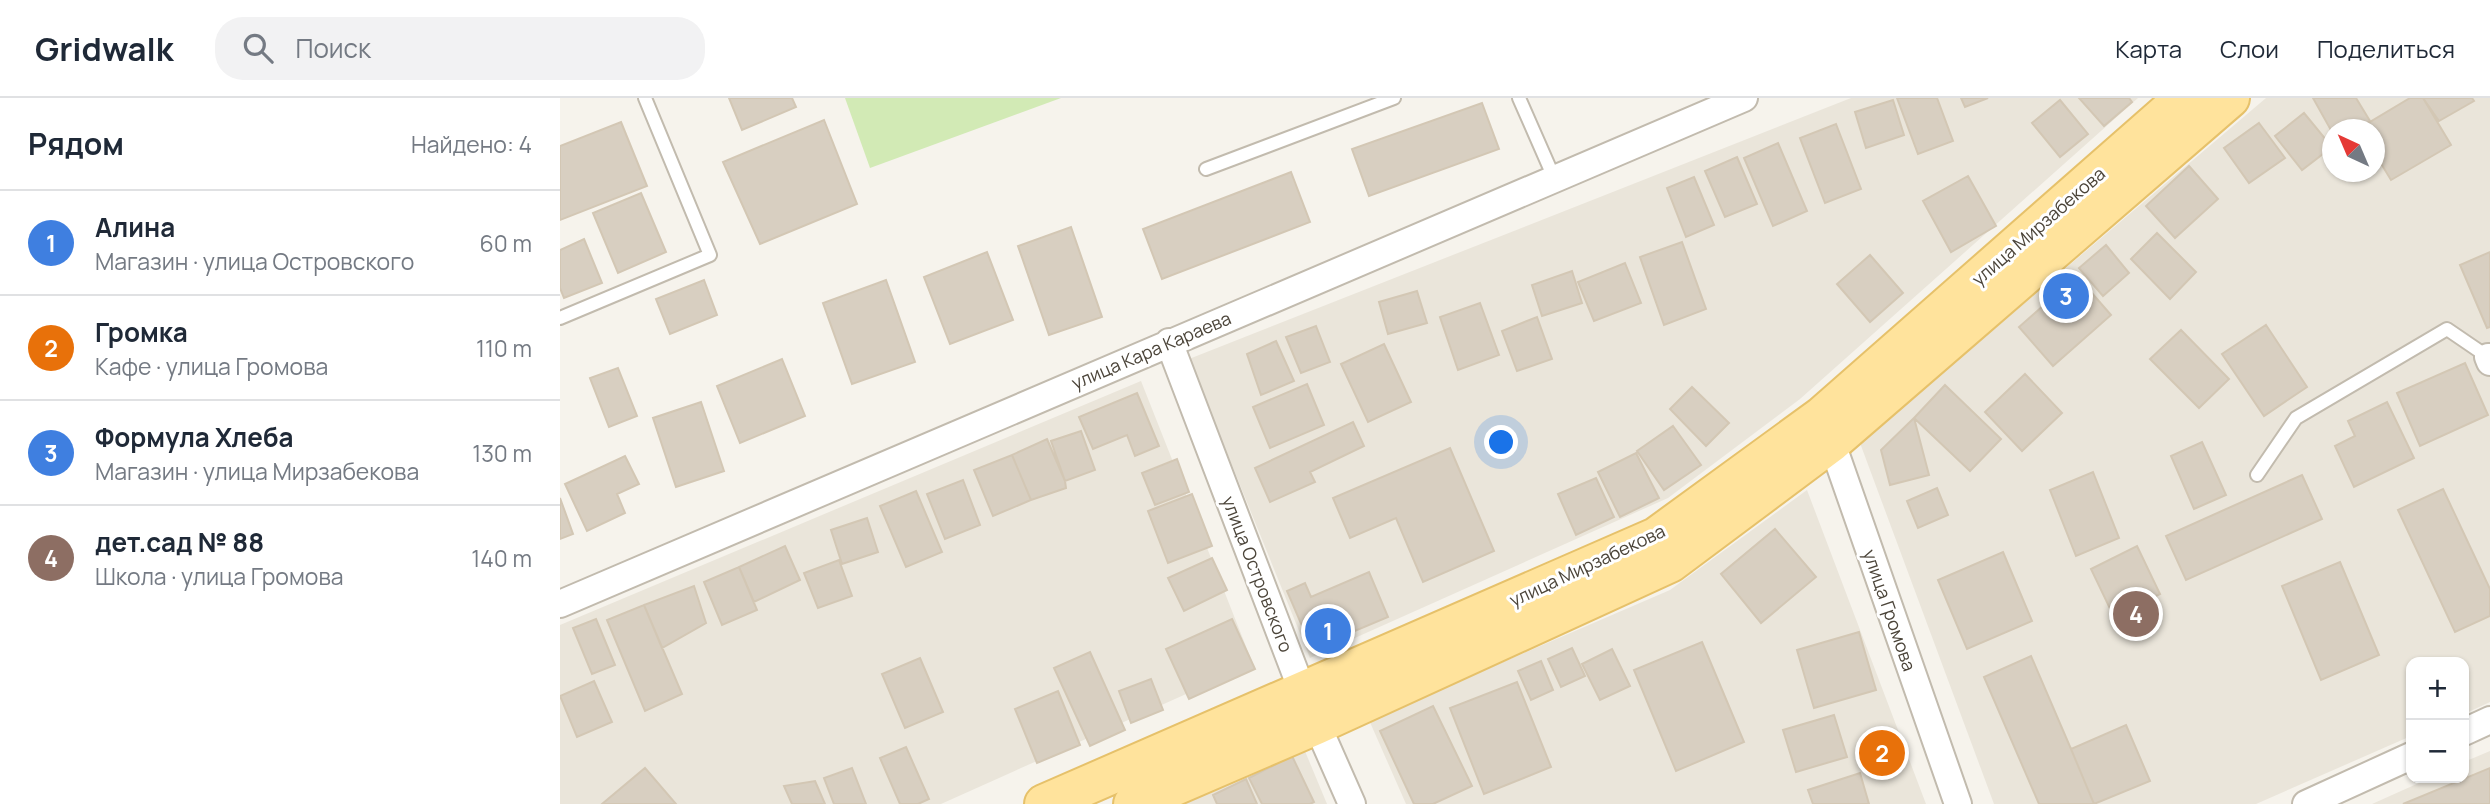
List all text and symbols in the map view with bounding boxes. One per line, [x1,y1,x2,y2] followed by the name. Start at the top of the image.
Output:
[215,17,705,80] search box
[35,26,173,71] text: Gridwalk
[239,29,277,67] icon: search
[295,30,371,66] text: Поиск
[2115,32,2182,65] text: Карта
[2220,32,2279,65] text: Слои
[2317,32,2455,65] text: Поделиться
[2322,119,2385,182] north arrow
[28,123,124,164] text: Рядом
[411,128,532,160] text: Найдено: 4
[1966,161,2110,291] street label: улица Мирзабекова
[95,209,175,245] text: Алина
[46,227,56,259] text: 1
[480,227,532,259] text: 60 m
[95,245,414,277] text: Магазин · улица Островского
[2043,270,2089,322] pin: 3
[1068,306,1234,394] street label: улица Кара Караева
[95,314,188,350] text: Громка
[44,332,58,364] text: 2
[476,332,532,364] text: 110 m
[95,350,328,382] text: Кафе · улица Громова
[95,419,293,455] text: Формула Хлеба
[1484,425,1518,459] your location
[44,437,58,469] text: 3
[472,437,532,469] text: 130 m
[95,455,419,487] text: Магазин · улица Мирзабекова
[1217,492,1299,656] street label: улица Островского
[1505,518,1669,612] street label: улица Мирзабекова
[95,524,264,560] text: дет.сад № 88
[44,542,58,574] text: 4
[471,542,532,574] text: 140 m
[1858,546,1922,674] street label: улица Громова
[95,560,344,592] text: Школа · улица Громова
[2113,588,2159,640] pin: 4
[1305,605,1351,657] pin: 1
[2406,657,2469,783] map controls
[2406,657,2469,720] button: +
[2406,720,2469,783] button: −
[1859,727,1905,779] pin: 2

